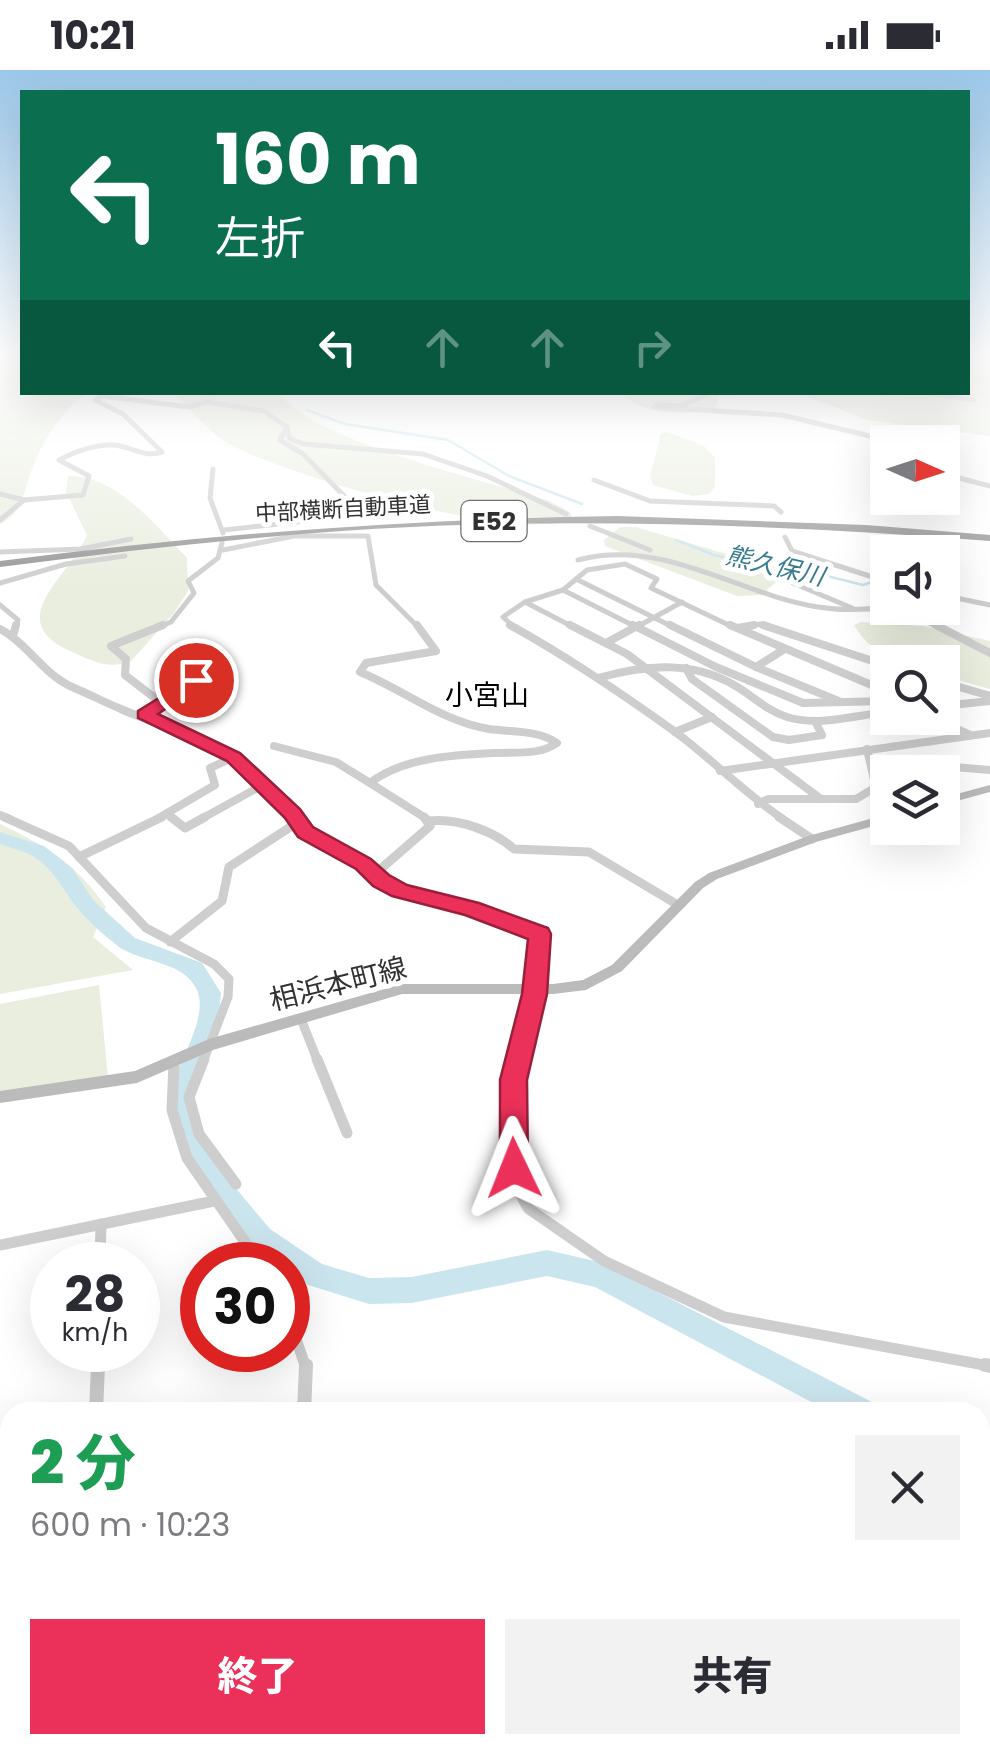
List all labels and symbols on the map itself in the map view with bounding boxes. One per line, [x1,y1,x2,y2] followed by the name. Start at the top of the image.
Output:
[870,425,960,515] north arrow
[254,489,432,529] street label: 中部横断自動車道
[462,501,526,541] road number: E52
[722,538,831,595] water label: 熊久保川
[154,638,239,723] pin
[445,676,529,715] district label: 小宮山
[265,948,411,1020] street label: 相浜本町線
[462,1116,566,1220] position arrow
[180,1242,310,1372] speed limit sign: 30

